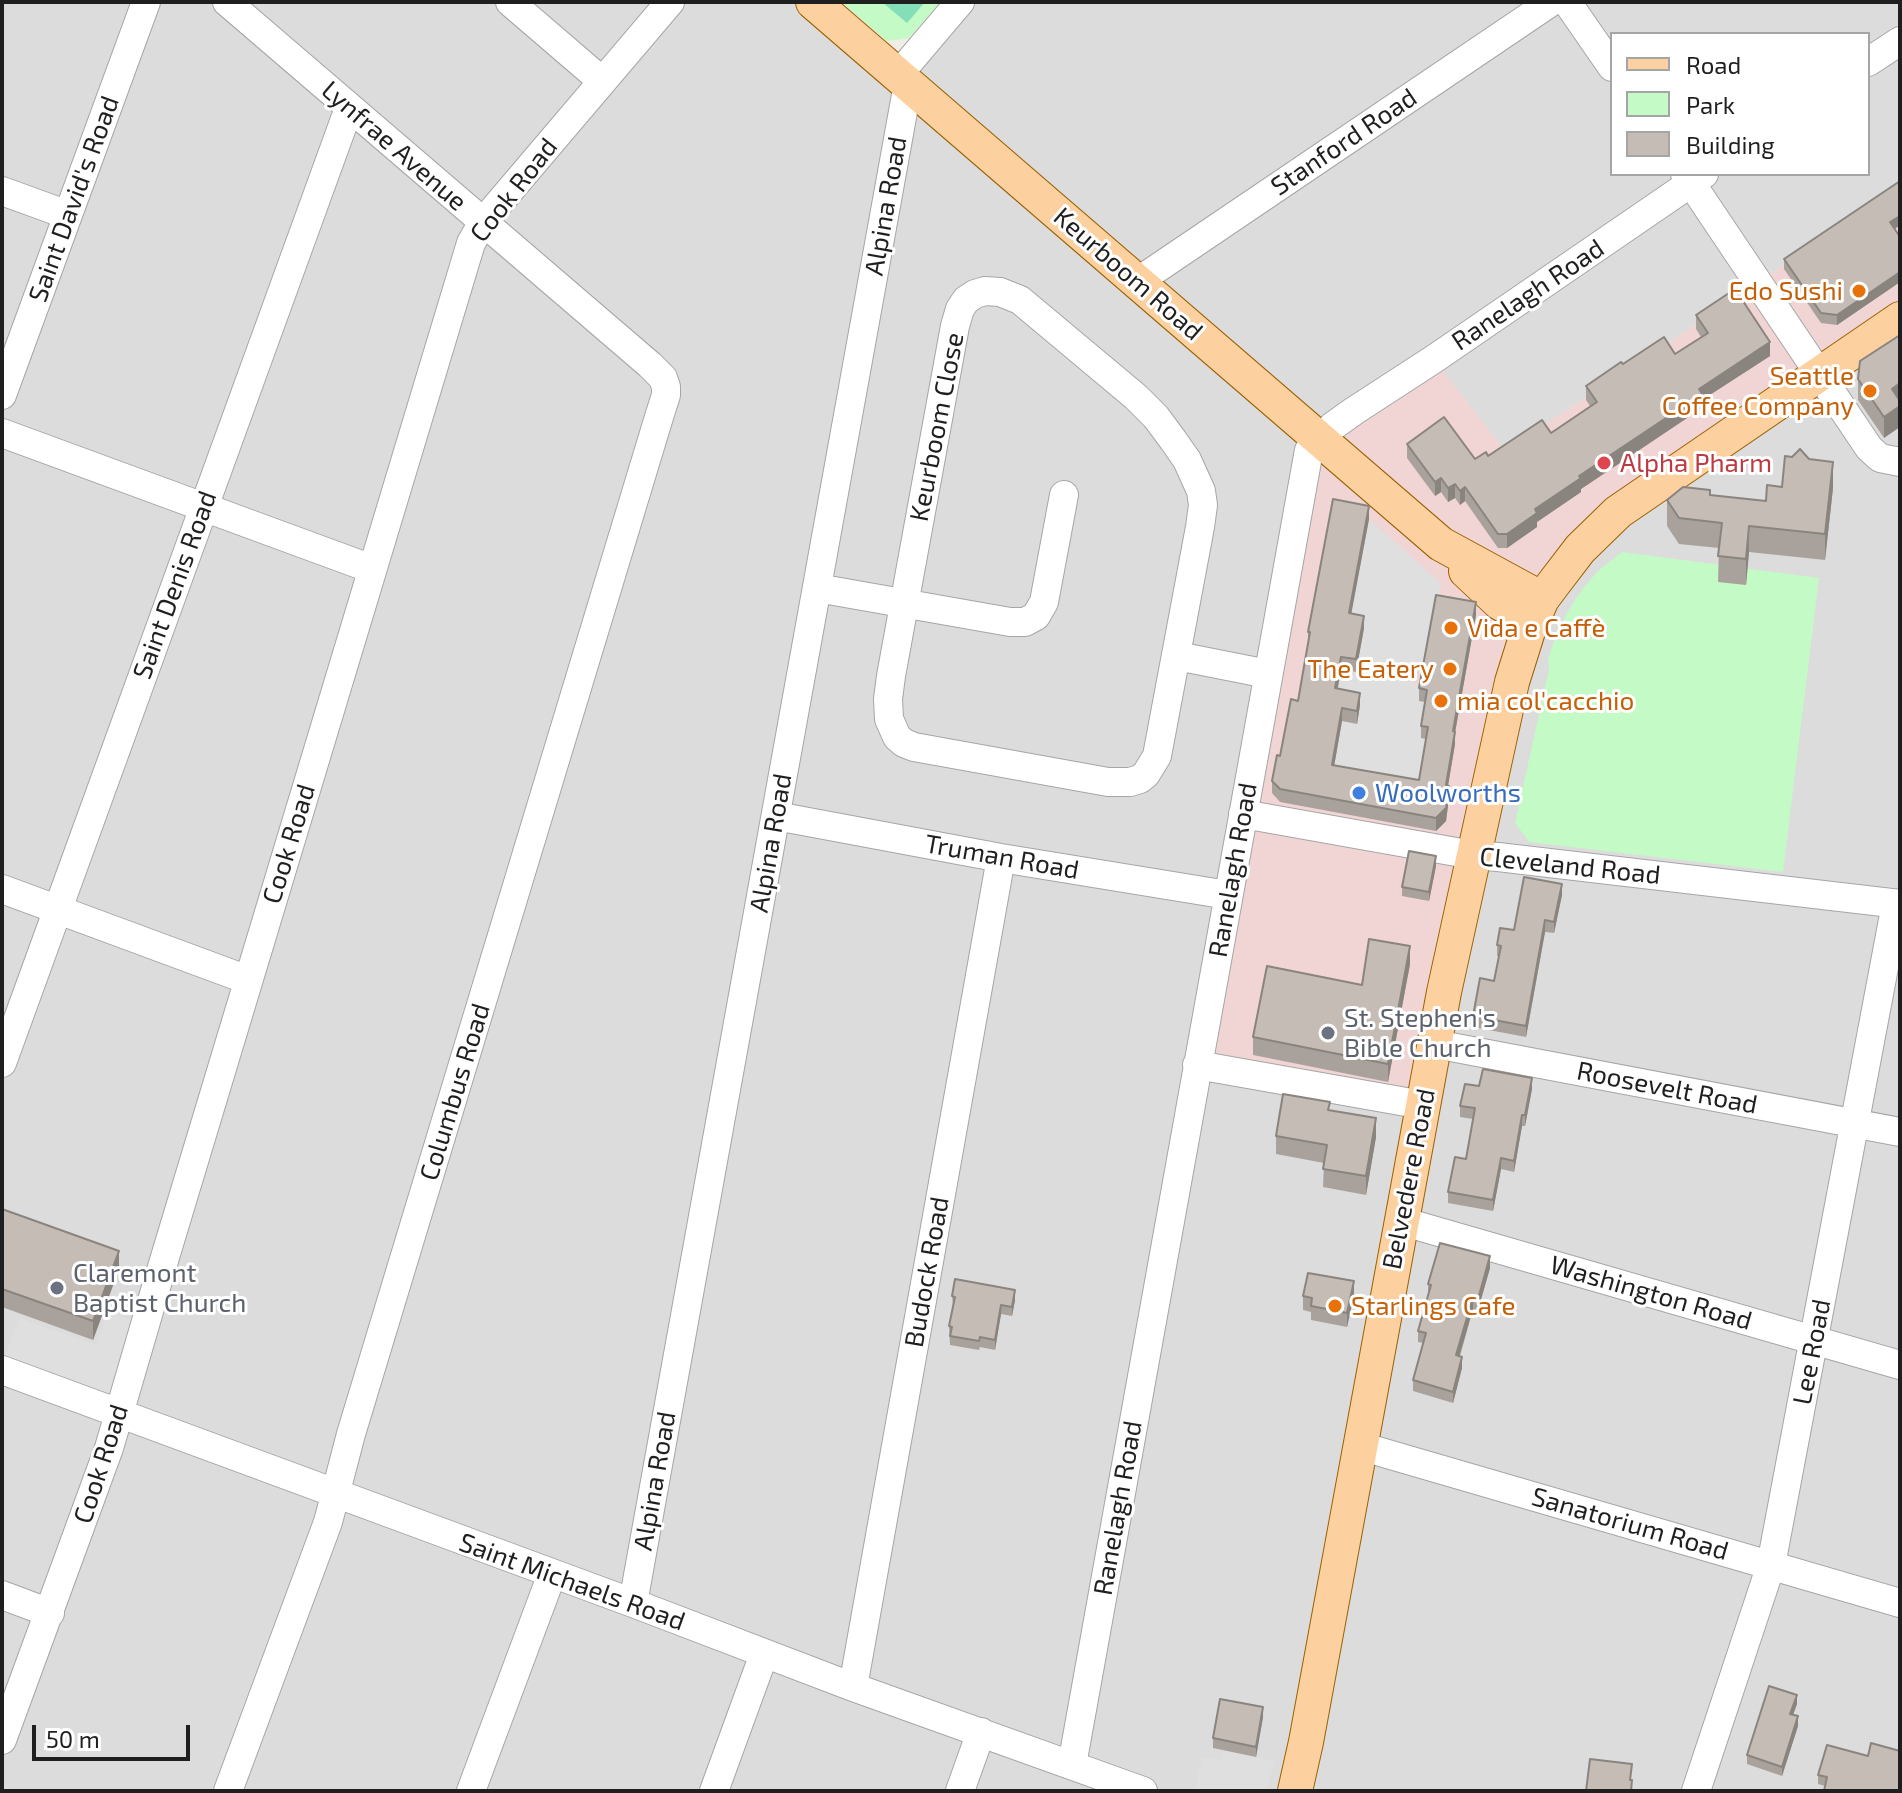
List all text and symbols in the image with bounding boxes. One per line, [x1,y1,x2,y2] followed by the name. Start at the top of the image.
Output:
[1610,32,1870,176] legend
[1686,50,1741,79] text: Road
[315,75,473,217] street label: Lynfrae Avenue
[1265,82,1423,202] street label: Stanford Road
[1686,90,1735,119] text: Park
[22,92,126,306] street label: Saint David's Road
[1686,130,1775,159] text: Building
[464,132,564,248] street label: Cook Road
[858,134,914,278] street label: Alpina Road
[1047,201,1209,347] street label: Keurboom Road
[1446,233,1610,357] street label: Ranelagh Road
[1729,275,1843,307] place label: Edo Sushi
[1850,282,1868,300] marker: Edo Sushi
[903,330,971,524] street label: Keurboom Close
[1662,360,1854,422] place label: Seattle Coffee Company
[1861,382,1879,400] marker: Seattle Coffee Company
[1620,447,1772,479] place label: Alpha Pharm
[1595,454,1613,472] marker: Alpha Pharm
[127,487,223,683] street label: Saint Denis Road
[1467,612,1605,644] place label: Vida e Caffè
[1442,619,1460,637] marker: Vida e Caffè
[1307,653,1434,685] place label: The Eatery
[1441,660,1459,678] marker: The Eatery
[1457,685,1634,717] place label: mia col'cacchio
[1432,692,1450,710] marker: mia col'cacchio
[743,771,799,915] street label: Alpina Road
[1375,777,1521,809] place label: Woolworths
[256,780,322,908] street label: Cook Road
[1202,780,1264,960] street label: Ranelagh Road
[1350,784,1368,802] marker: Woolworths
[923,828,1081,886] street label: Truman Road
[1478,841,1662,891] street label: Cleveland Road
[413,1000,497,1184] street label: Columbus Road
[1344,1002,1496,1064] place label: St. Stephen's Bible Church
[1319,1024,1337,1042] marker: St. Stephen's Bible Church
[1574,1055,1760,1121] street label: Roosevelt Road
[1376,1086,1442,1272] street label: Belvedere Road
[898,1194,956,1350] street label: Budock Road
[1547,1249,1755,1337] street label: Washington Road
[73,1257,246,1318] place label: Claremont Baptist Church
[48,1279,66,1297] marker: Claremont Baptist Church
[1351,1290,1516,1322] place label: Starlings Cafe
[1326,1297,1344,1315] marker: Starlings Cafe
[1786,1297,1838,1407] street label: Lee Road
[67,1401,135,1527] street label: Cook Road
[627,1409,683,1553] street label: Alpina Road
[1087,1418,1149,1598] street label: Ranelagh Road
[1528,1481,1732,1567] street label: Sanatorium Road
[455,1527,689,1637] street label: Saint Michaels Road
[36,1709,194,1759] scale bar
[46,1724,100,1753] text: 50 m

